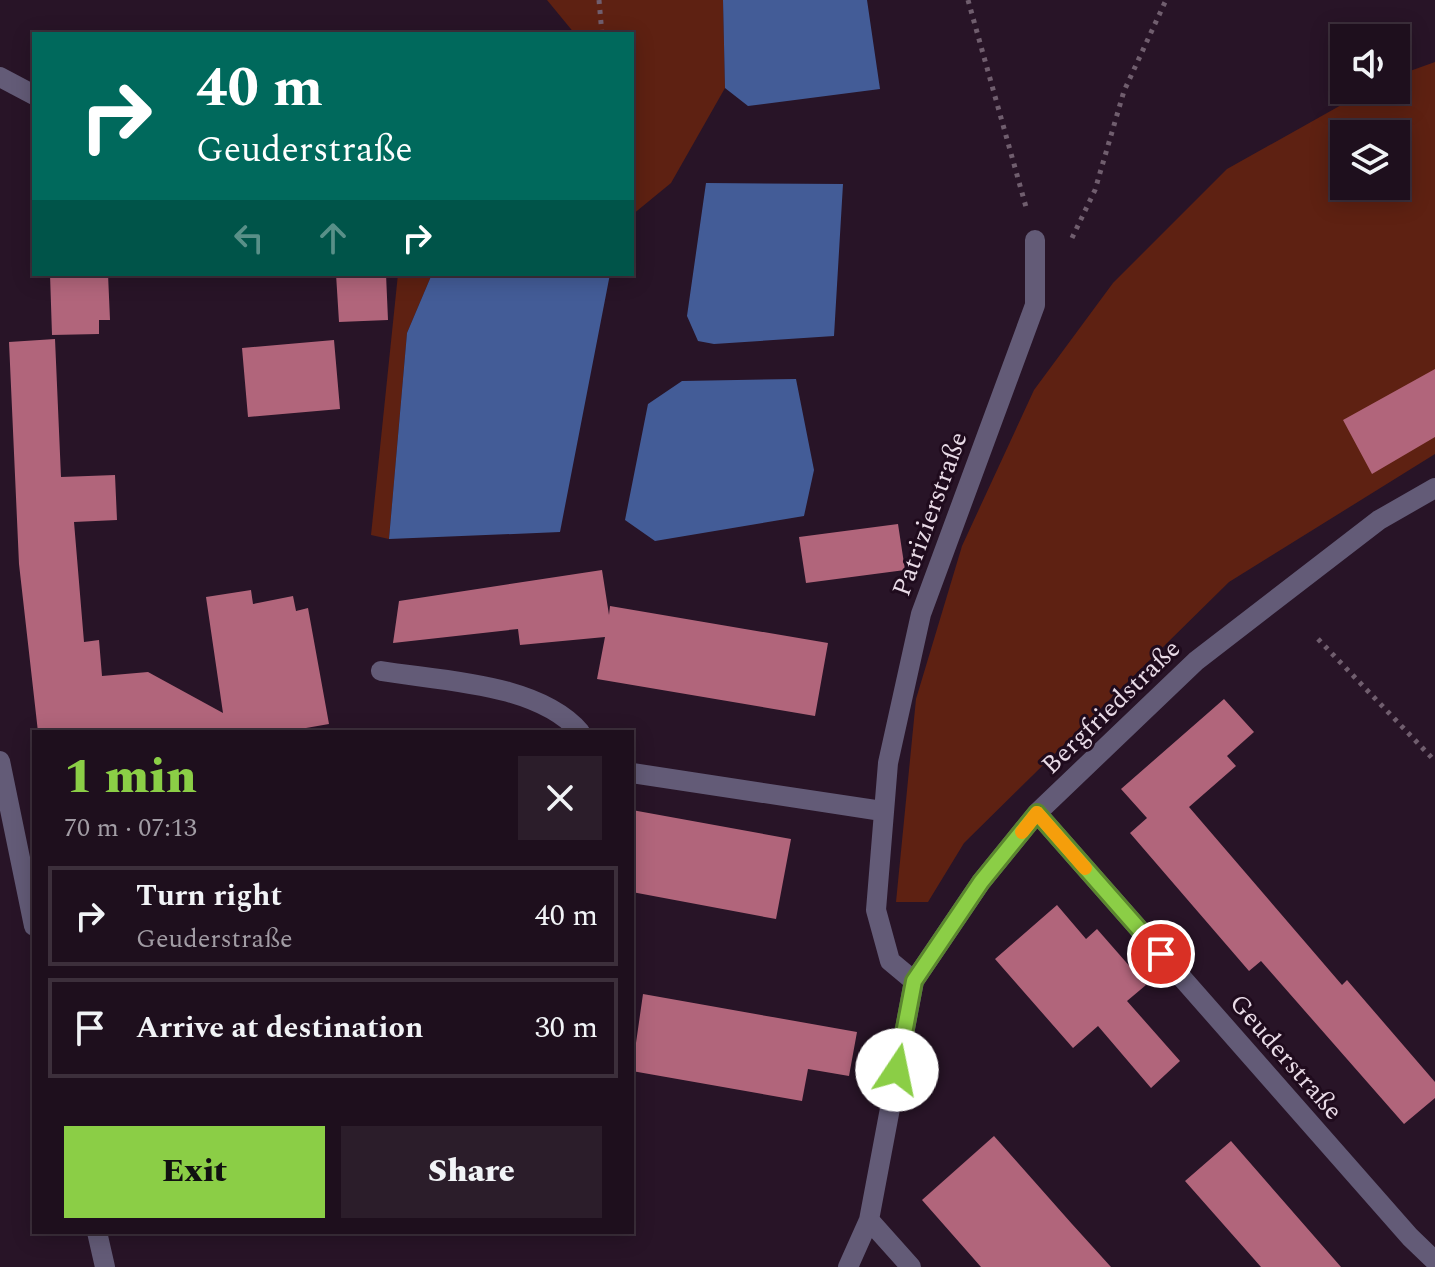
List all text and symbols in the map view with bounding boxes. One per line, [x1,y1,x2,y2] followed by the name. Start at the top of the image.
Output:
[1330,24,1410,200] map controls
[1330,24,1410,104] button: sound
[196,46,323,131] text: 40 m
[64,64,168,168] icon: right
[1330,120,1410,200] button: layers
[196,123,413,178] text: Geuderstraße
[227,216,271,260] icon: left
[311,216,355,260] icon: ahead
[395,216,439,260] icon: right
[882,426,978,602] street label: Patrizierstraße
[1032,630,1190,784] street label: Bergfriedstraße
[64,741,197,814] text: 1 min
[518,756,602,840] button: close
[64,808,197,848] text: 70 m · 07:13
[136,873,282,919] text: Turn right
[535,893,598,939] text: 40 m
[68,894,112,938] icon: right
[136,919,293,959] text: Geuderstraße
[1127,920,1195,988] pin
[1139,932,1183,976] icon: arrive
[1220,985,1352,1129] street label: Geuderstraße
[136,1005,423,1051] text: Arrive at destination
[535,1005,598,1051] text: 30 m
[68,1006,112,1050] icon: arrive
[855,1028,939,1112] position arrow
[64,1126,325,1218] button: Exit
[341,1126,602,1218] button: Share

